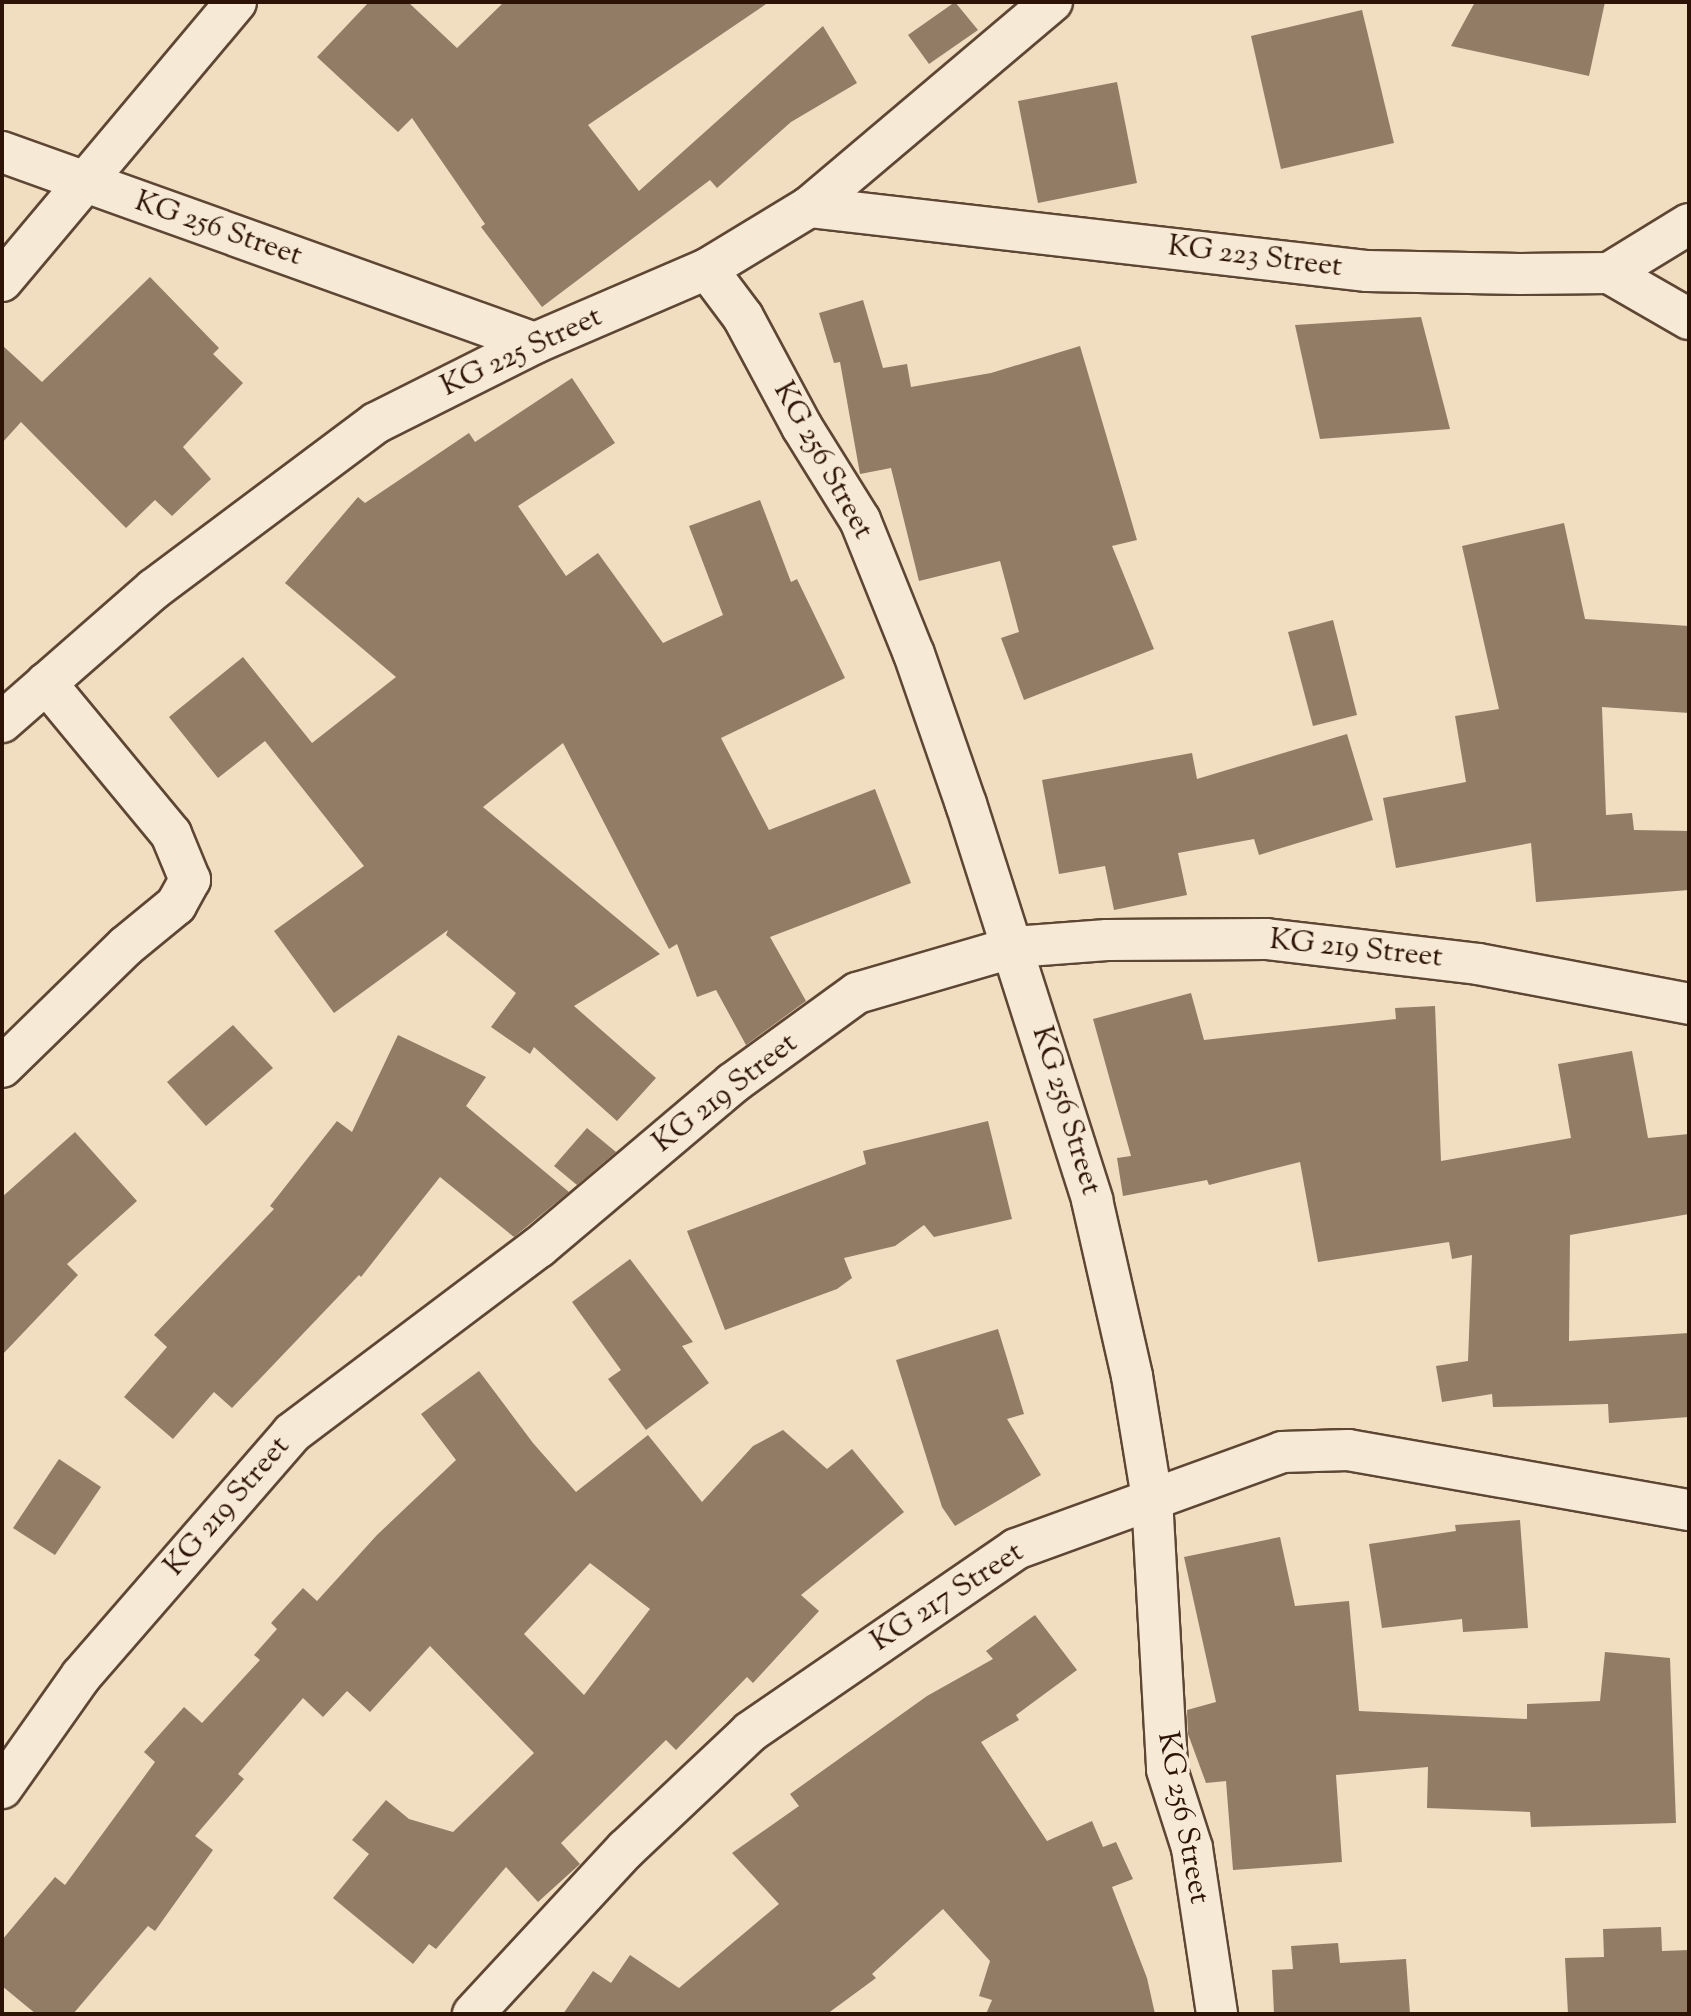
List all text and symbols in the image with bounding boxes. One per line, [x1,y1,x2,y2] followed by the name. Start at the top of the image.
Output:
[130,185,306,275] street label: KG 256 Street
[1166,229,1344,287] street label: KG 223 Street
[436,300,608,406] street label: KG 225 Street
[764,376,880,546] street label: KG 256 Street
[1268,923,1444,977] street label: KG 219 Street
[1022,1022,1108,1200] street label: KG 256 Street
[646,1026,806,1162] street label: KG 219 Street
[157,1430,299,1584] street label: KG 219 Street
[865,1535,1031,1661] street label: KG 217 Street
[1148,1729,1216,1907] street label: KG 256 Street

